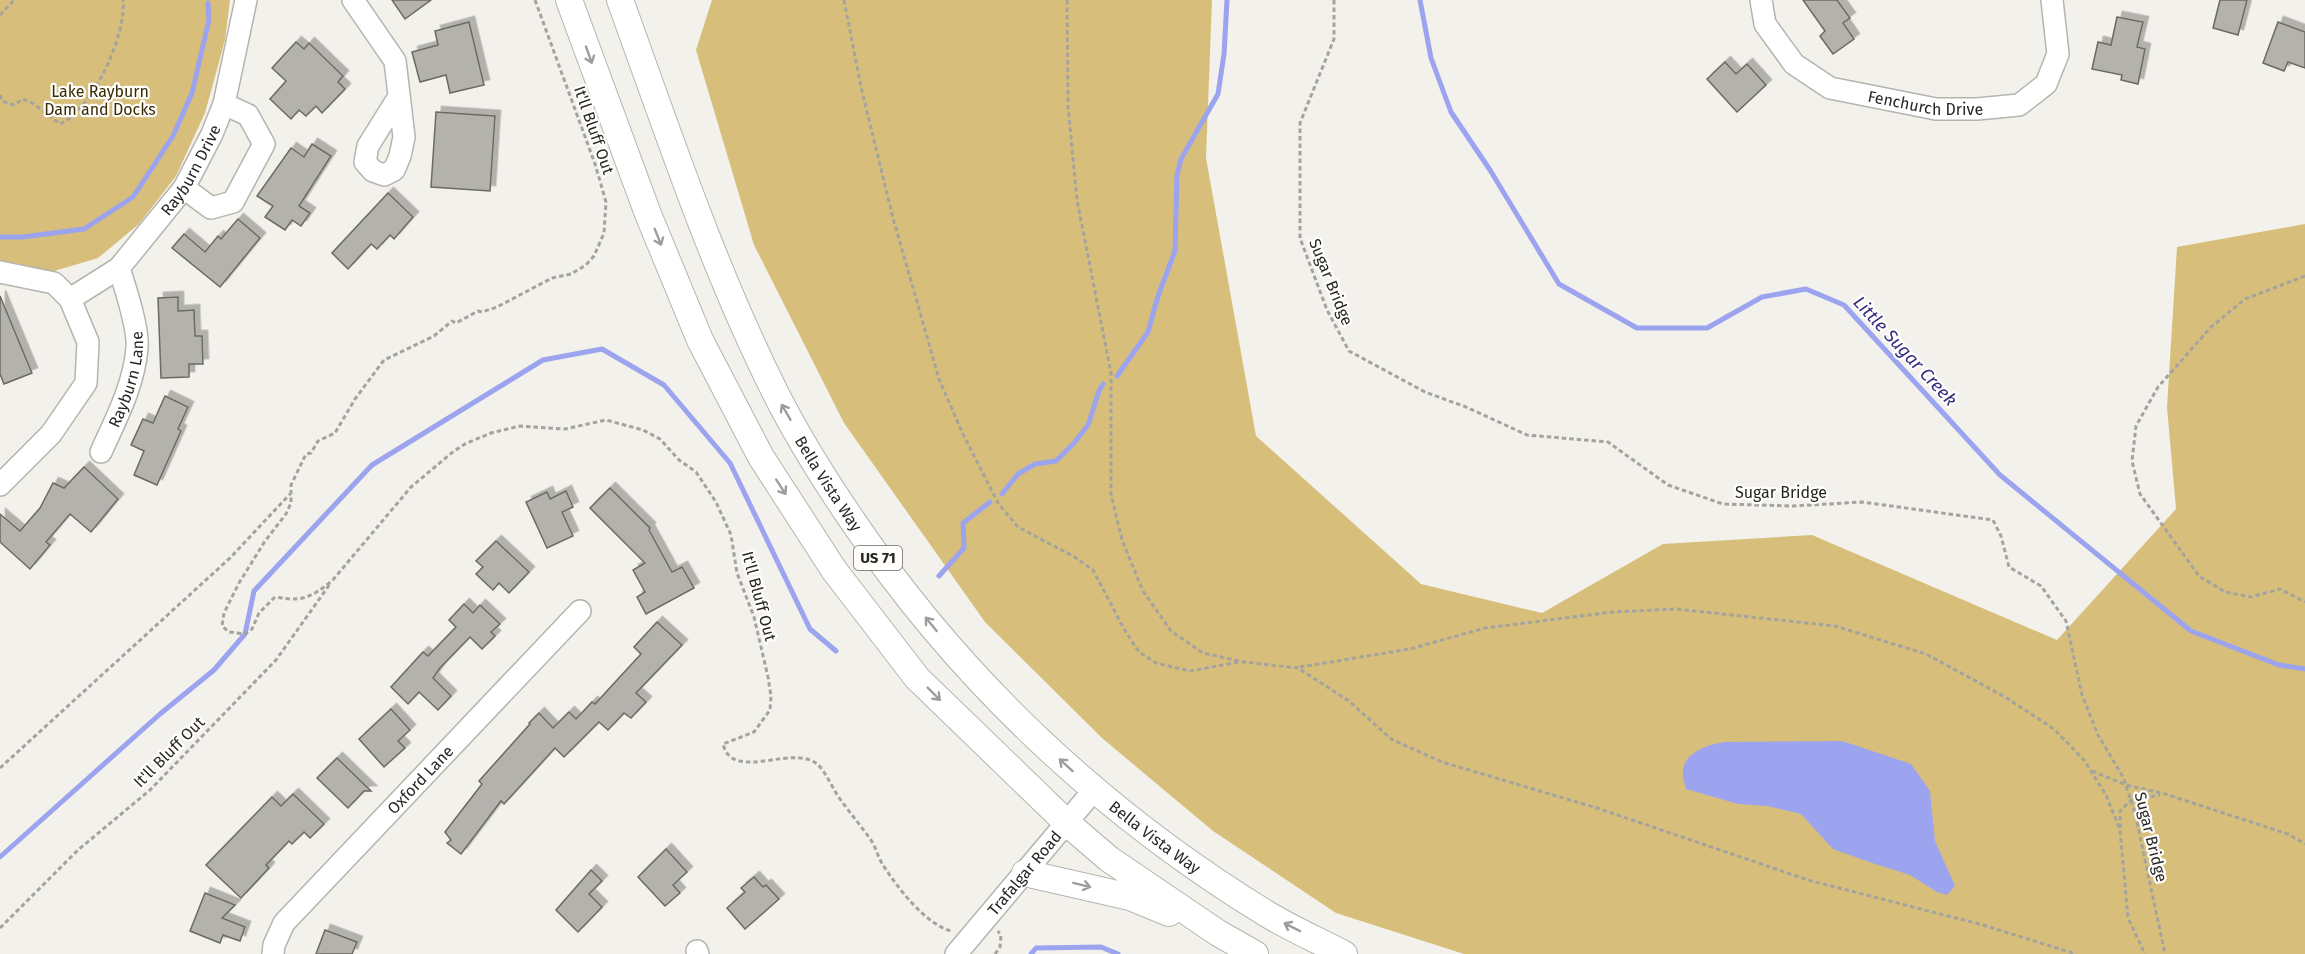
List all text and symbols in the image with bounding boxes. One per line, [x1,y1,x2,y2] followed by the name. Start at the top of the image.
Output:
[585,45,596,64] one-way arrow
[44,82,156,119] park label: Lake Rayburn Dam and Docks
[570,83,618,177] street label: It'll Bluff Out
[1866,86,1984,119] street label: Fenchurch Drive
[156,122,224,219] street label: Rayburn Drive
[653,228,664,246] one-way arrow
[1305,236,1357,328] street label: Sugar Bridge
[1848,292,1962,411] water label: Little Sugar Creek
[104,330,147,430] street label: Rayburn Lane
[780,404,792,421] one-way arrow
[791,432,866,535] street label: Bella Vista Way
[774,479,787,496] one-way arrow
[1735,483,1827,502] street label: Sugar Bridge
[854,546,902,570] road number: US 71
[738,549,780,643] street label: It'll Bluff Out
[925,617,938,633] one-way arrow
[926,687,941,702] one-way arrow
[130,713,208,791] street label: It'll Bluff Out
[383,741,457,818] street label: Oxford Lane
[1059,758,1074,772] one-way arrow
[2131,790,2171,884] street label: Sugar Bridge
[1106,796,1205,878] street label: Bella Vista Way
[983,827,1065,919] street label: Trafalgar Road
[1072,880,1091,891] one-way arrow
[1284,921,1302,932] one-way arrow

